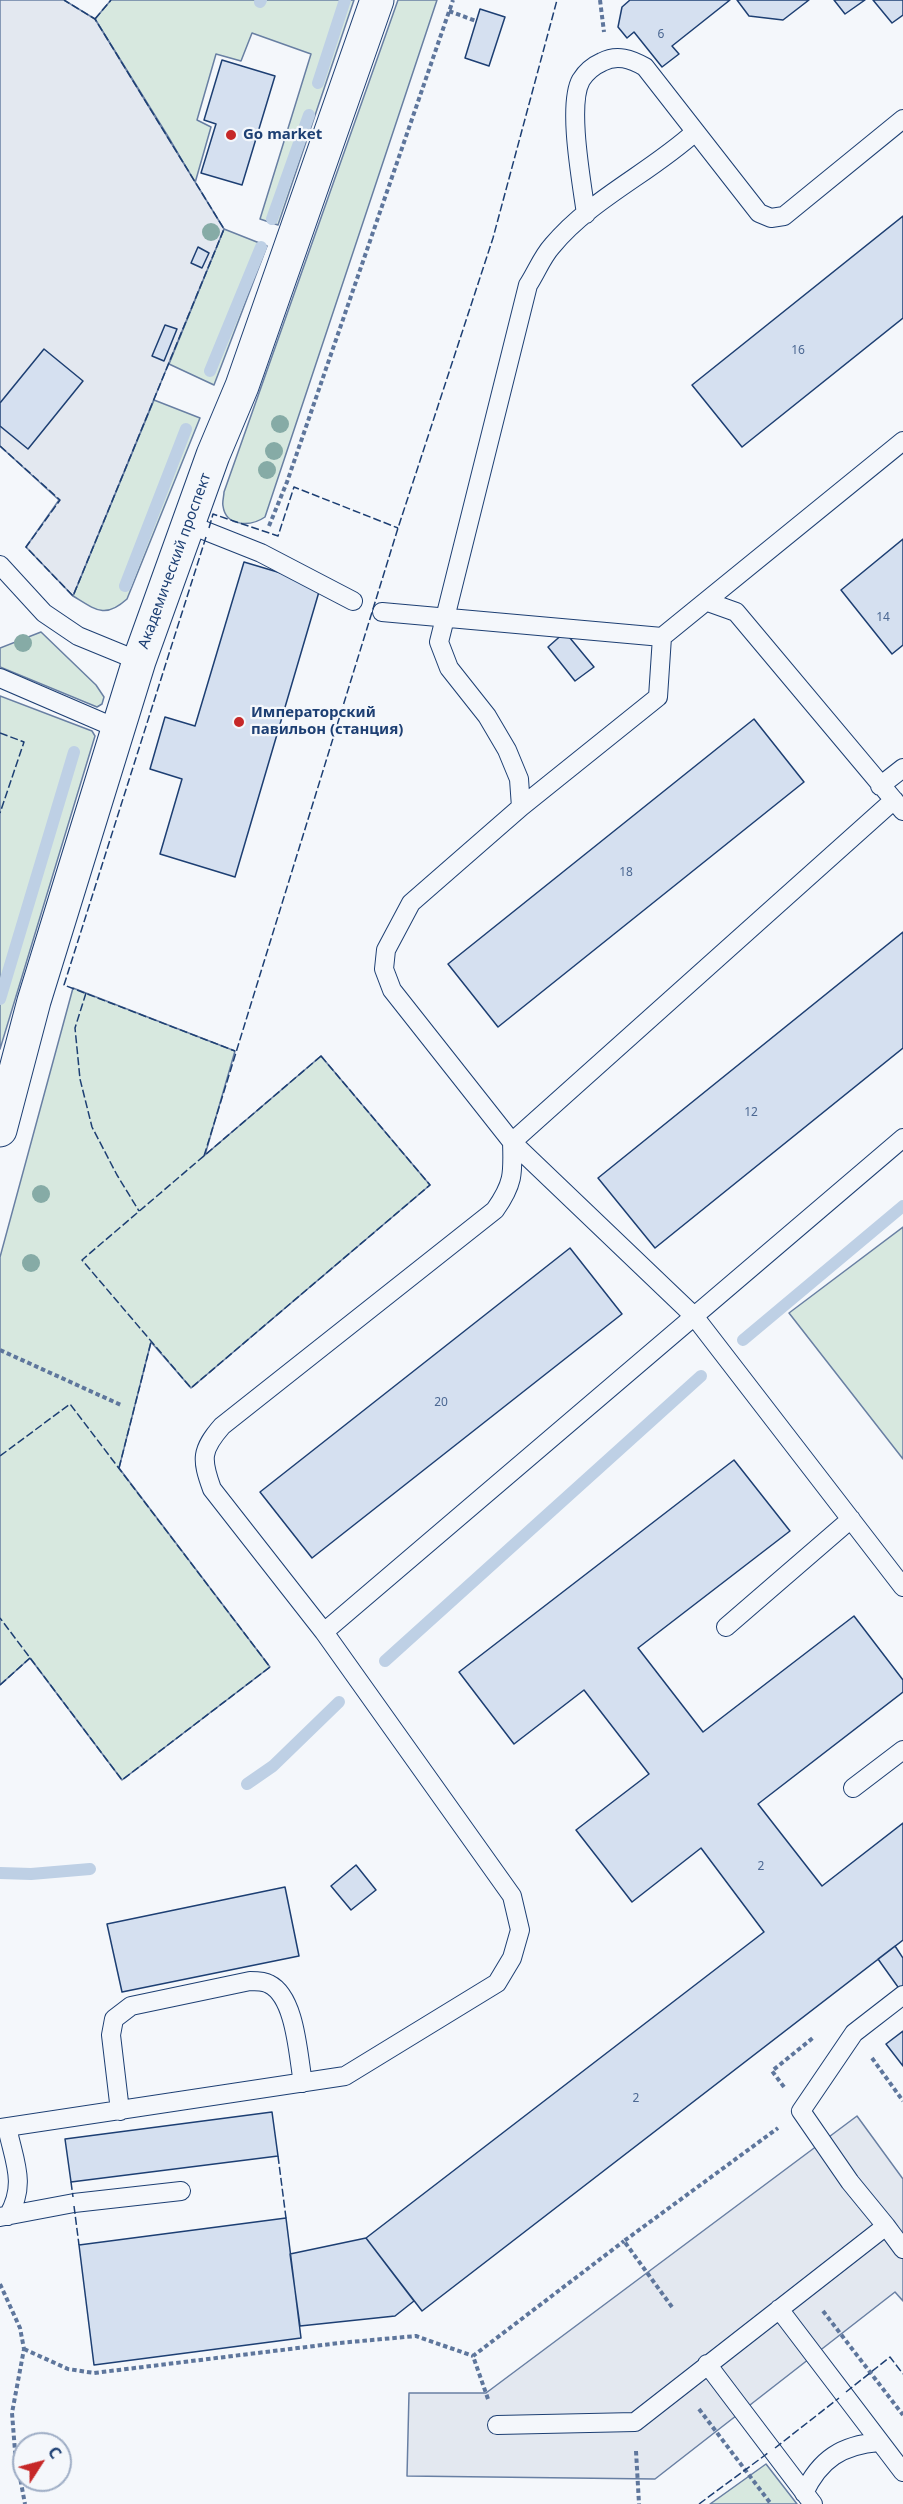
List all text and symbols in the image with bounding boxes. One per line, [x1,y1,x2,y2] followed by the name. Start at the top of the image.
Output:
[658,28,664,42] house number: 6
[243,126,322,144] place label: Go market
[224,128,238,142] marker: Go market
[791,344,805,358] house number: 16
[135,471,215,651] street label: Академический проспект
[876,611,890,625] house number: 14
[251,704,403,739] place label: Императорский павильон (станция)
[232,715,246,729] marker: Императорский павильон (станция)
[619,866,633,880] house number: 18
[744,1106,758,1120] house number: 12
[434,1396,448,1410] house number: 20
[758,1860,764,1874] house number: 2
[633,2092,639,2106] house number: 2
[12,2432,72,2492] north arrow
[43,2442,67,2463] text: С

